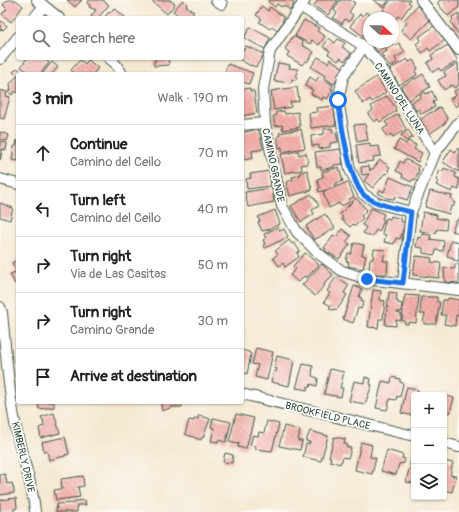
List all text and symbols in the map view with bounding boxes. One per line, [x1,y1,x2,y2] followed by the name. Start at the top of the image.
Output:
[363,12,399,48] north arrow
[16,16,244,60] search box
[30,27,52,49] icon: search
[62,29,135,48] text: Search here
[372,61,427,137] street label: CAMINO DEL LUNA
[32,88,73,109] text: 3 min
[157,90,228,106] text: Walk · 190 m
[329,91,347,109] route start
[259,127,287,203] street label: CAMINO GRANDE
[70,135,128,154] text: Continue
[32,142,54,164] icon: ahead
[198,145,228,161] text: 70 m
[70,154,161,170] text: Camino del Ceilo
[70,191,126,210] text: Turn left
[32,198,54,220] icon: left
[197,201,228,217] text: 40 m
[70,210,161,226] text: Camino del Ceilo
[70,247,131,266] text: Turn right
[32,254,54,276] icon: right
[198,257,228,273] text: 50 m
[70,266,166,282] text: Via de Las Casitas
[358,270,376,288] route end
[70,303,131,322] text: Turn right
[32,310,54,332] icon: right
[198,313,228,329] text: 30 m
[70,322,154,338] text: Camino Grande
[32,366,54,388] icon: arrive
[70,367,197,386] text: Arrive at destination
[411,392,447,500] map controls
[411,392,447,428] button: +
[284,400,372,432] street label: BROOKFIELD PLACE
[9,421,37,494] street label: KIMBERLY DRIVE
[411,428,447,464] button: −
[411,464,447,500] button: layers

